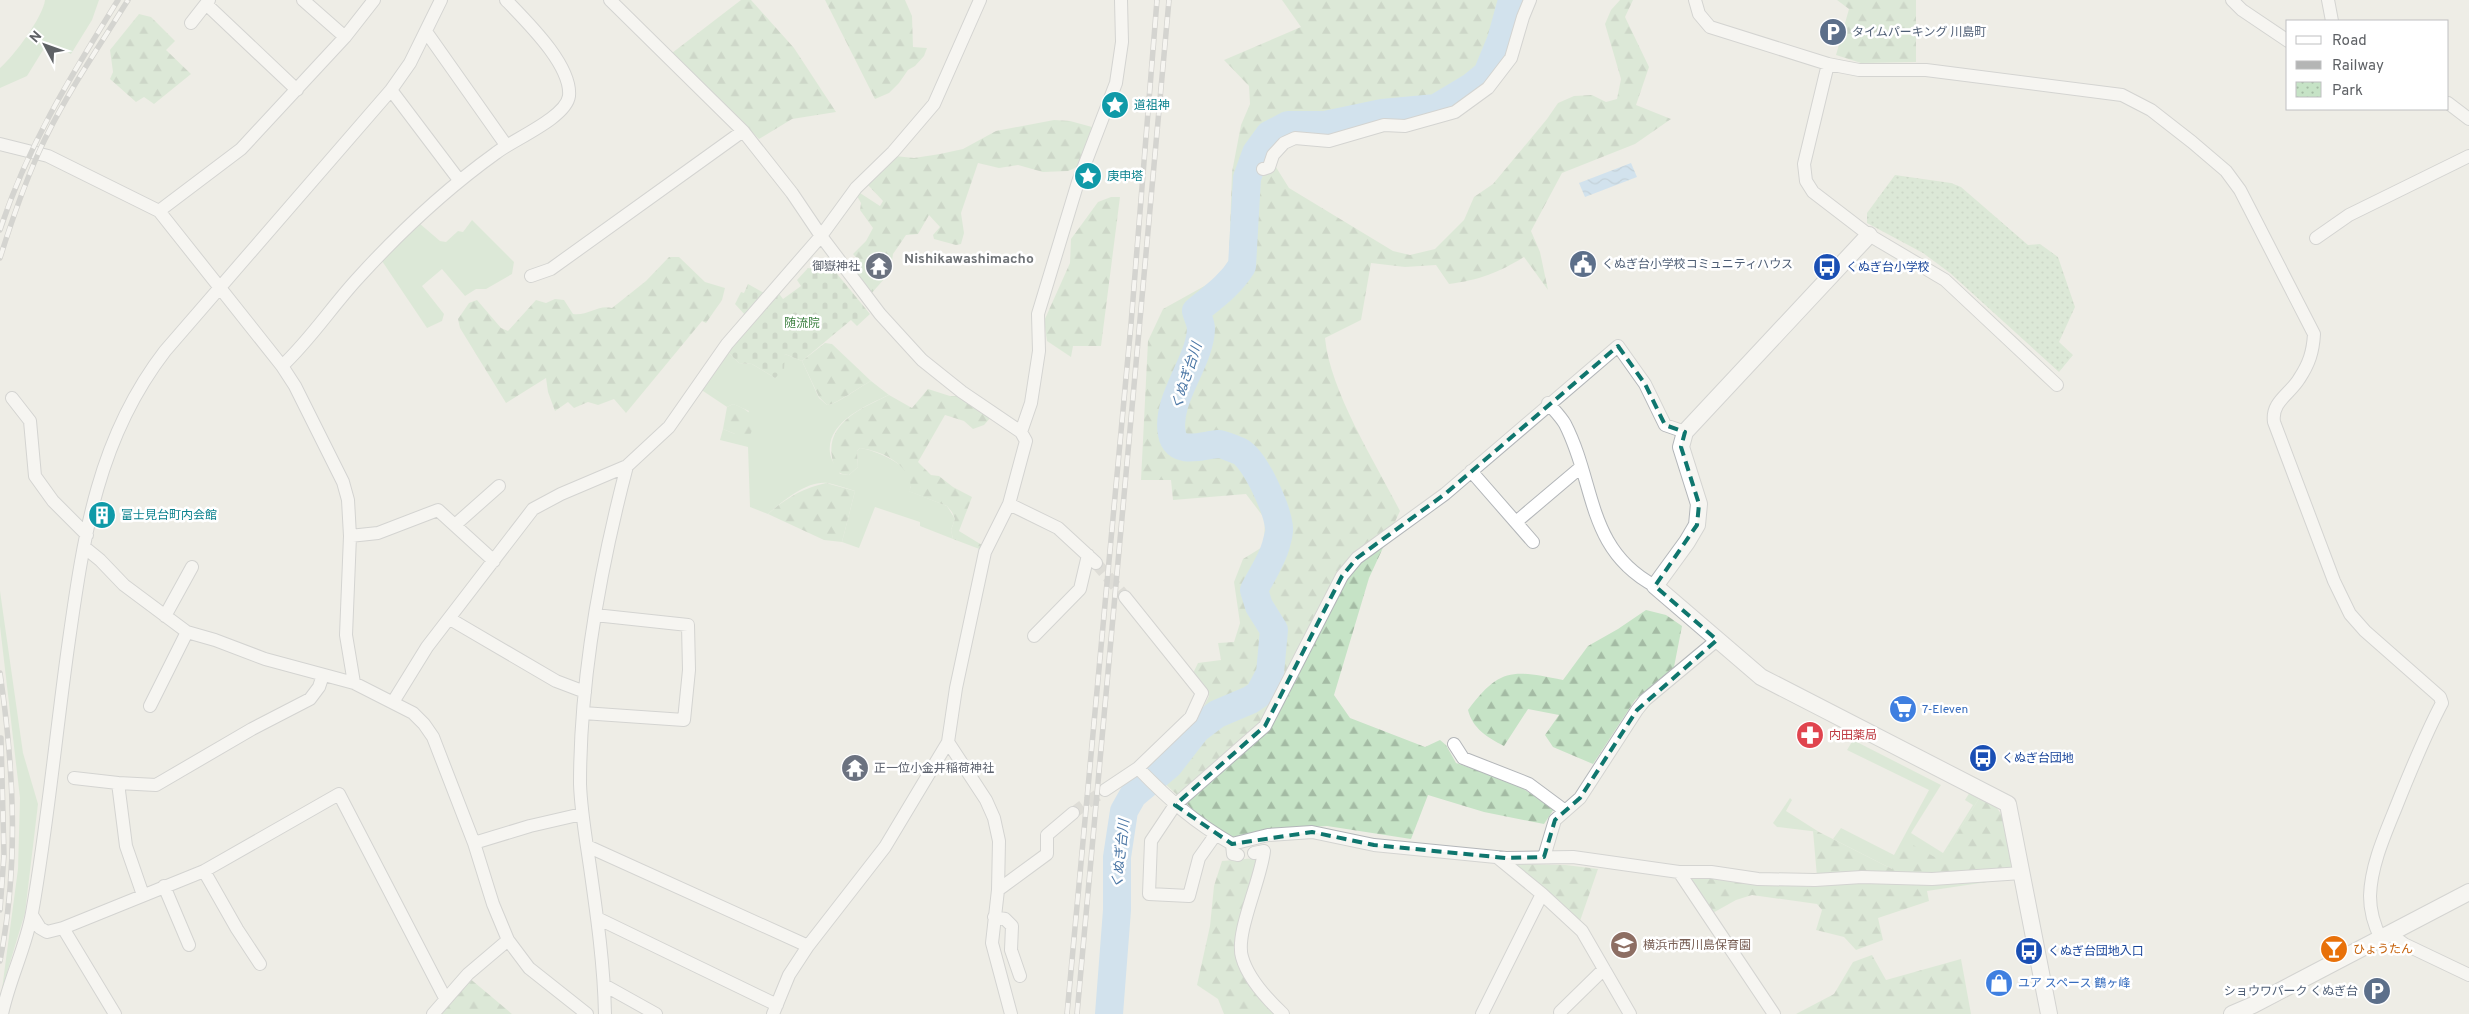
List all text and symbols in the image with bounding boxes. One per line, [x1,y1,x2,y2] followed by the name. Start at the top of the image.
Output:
[1818,17,1848,47] parking icon: タイムパーキング 川島町
[20,20,70,70] north arrow
[2286,20,2449,110] legend
[1852,25,1986,41] place label: タイムパーキング 川島町
[27,28,46,47] text: N
[2332,32,2367,51] text: Road
[2332,57,2384,76] text: Railway
[2332,82,2363,101] text: Park
[1100,90,1130,120] place icon: 道祖神
[1134,98,1170,114] place label: 道祖神
[1073,161,1103,191] place icon: 庚申塔
[1107,169,1143,185] place label: 庚申塔
[1568,249,1598,279] public building icon: くぬぎ台小学校コミュニティハウス
[864,251,894,281] temple icon: 御嶽神社
[904,251,1034,268] district label: Nishikawashimacho
[1812,252,1842,282] bus stop icon: くぬぎ台小学校
[1602,257,1793,273] place label: くぬぎ台小学校コミュニティハウス
[812,259,860,275] place label: 御嶽神社
[1846,260,1930,276] place label: くぬぎ台小学校
[784,316,820,332] park label: 随流院
[1169,339,1207,412] water label: くぬぎ台川
[87,500,117,530] building icon: 富士見台町内会館
[121,508,217,524] place label: 富士見台町内会館
[1888,694,1918,724] supermarket icon: 7-Eleven
[1922,702,1968,718] place label: 7-Eleven
[1795,720,1825,750] pharmacy icon: 内田薬局
[1829,728,1877,744] place label: 内田薬局
[1968,743,1998,773] bus stop icon: くぬぎ台団地
[2002,751,2074,767] place label: くぬぎ台団地
[840,753,870,783] temple icon: 正一位小金井稲荷神社
[874,761,994,777] place label: 正一位小金井稲荷神社
[1109,817,1134,890] water label: くぬぎ台川
[1609,930,1639,960] school or university icon: 横浜市西川島保育園
[2319,934,2349,964] bar icon: ひょうたん
[2014,936,2044,966] bus stop icon: くぬぎ台団地入口
[1643,938,1751,954] place label: 横浜市西川島保育園
[2353,942,2413,958] place label: ひょうたん
[2048,944,2144,960] place label: くぬぎ台団地入口
[1984,968,2014,998] shop icon: ユア スペース 鶴ヶ峰
[2018,976,2130,992] place label: ユア スペース 鶴ヶ峰
[2362,976,2392,1006] parking icon: ショウワパーク くぬぎ台
[2224,984,2358,1000] place label: ショウワパーク くぬぎ台

